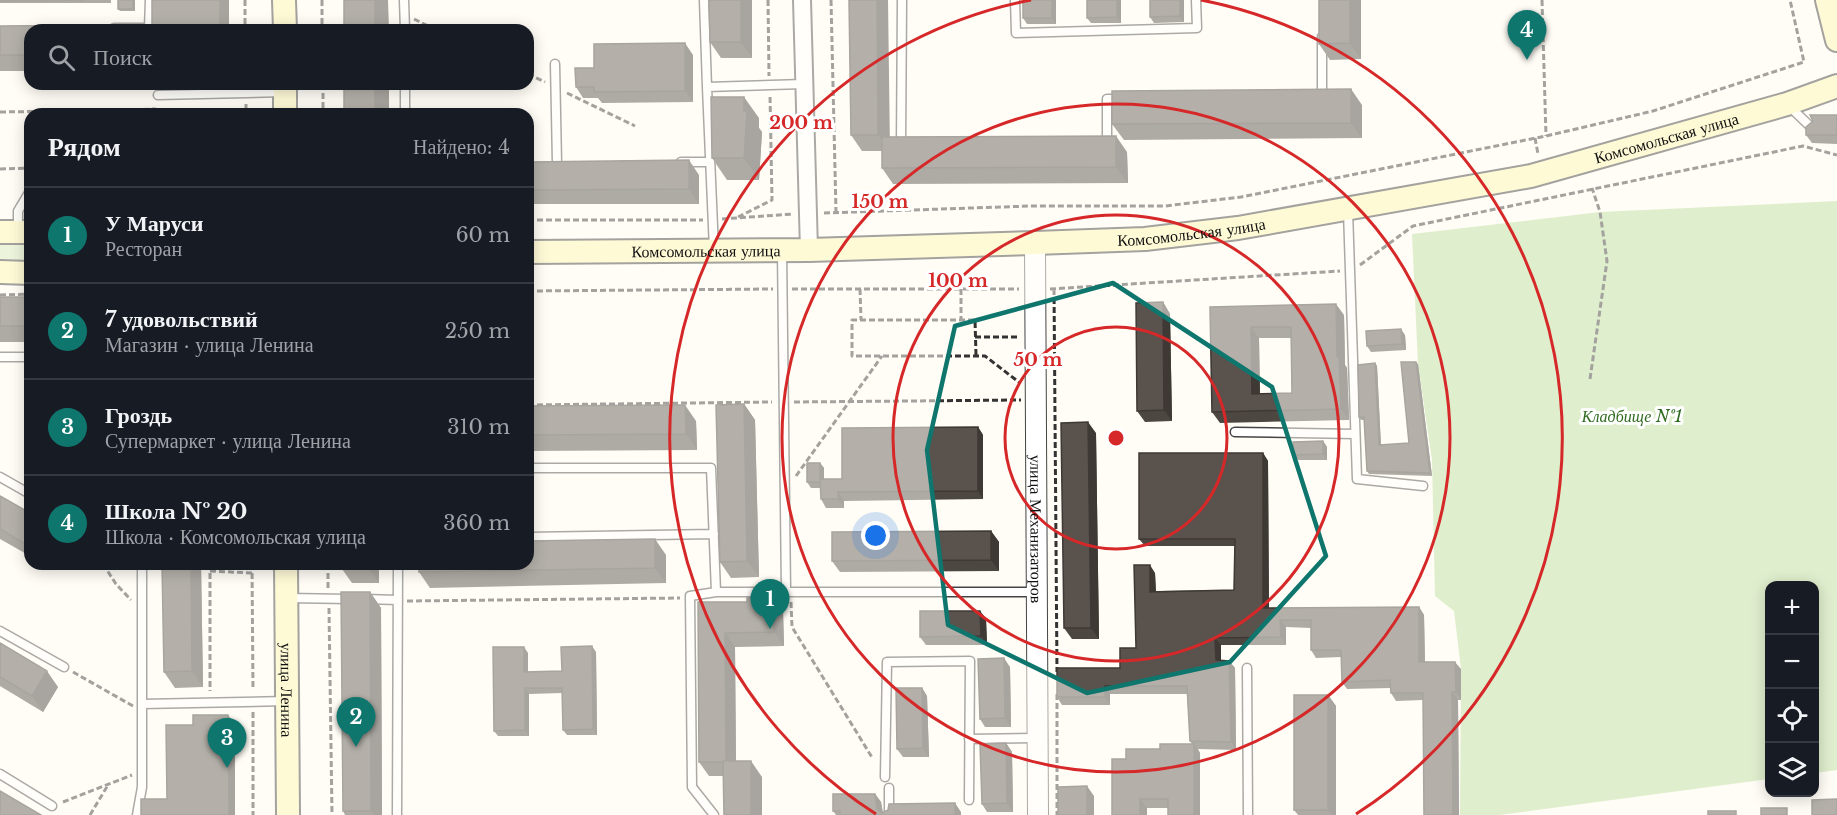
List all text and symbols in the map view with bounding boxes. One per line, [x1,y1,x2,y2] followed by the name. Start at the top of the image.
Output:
[1508,10,1546,60] pin: 4
[24,24,534,90] search box
[45,41,78,74] icon: search
[93,44,152,71] text: Поиск
[1592,108,1741,168] street label: Комсомольская улица
[769,112,833,134] text: 200 m
[48,131,121,163] text: Рядом
[413,135,510,159] text: Найдено: 4
[852,191,909,213] text: 150 m
[105,210,203,237] text: У Маруси
[1117,213,1267,250] street label: Комсомольская улица
[63,223,72,247] text: 1
[456,223,510,247] text: 60 m
[105,237,182,261] text: Ресторан
[631,240,781,261] street label: Комсомольская улица
[928,270,988,292] text: 100 m
[105,306,258,333] text: 7 удовольствий
[61,319,74,343] text: 2
[445,319,510,343] text: 250 m
[105,333,314,357] text: Магазин · улица Ленина
[1014,349,1063,371] text: 50 m
[105,402,172,429] text: Гроздь
[1581,406,1682,426] park label: Кладбище №1
[61,415,74,439] text: 3
[447,415,510,439] text: 310 m
[1106,428,1126,448] centre of rings
[105,429,351,453] text: Супермаркет · улица Ленина
[1026,455,1047,604] street label: улица Механизаторов
[105,498,247,525] text: Школа № 20
[61,511,74,535] text: 4
[443,511,510,535] text: 360 m
[861,521,890,550] your location
[105,525,366,549] text: Школа · Комсомольская улица
[750,580,790,629] pin: 1
[1765,581,1819,797] map controls
[1765,581,1819,635] button: +
[1765,635,1819,689] button: −
[277,643,297,737] street label: улица Ленина
[1765,689,1819,743] button: locate
[336,698,376,747] pin: 2
[208,718,246,768] pin: 3
[1765,743,1819,797] button: layers

